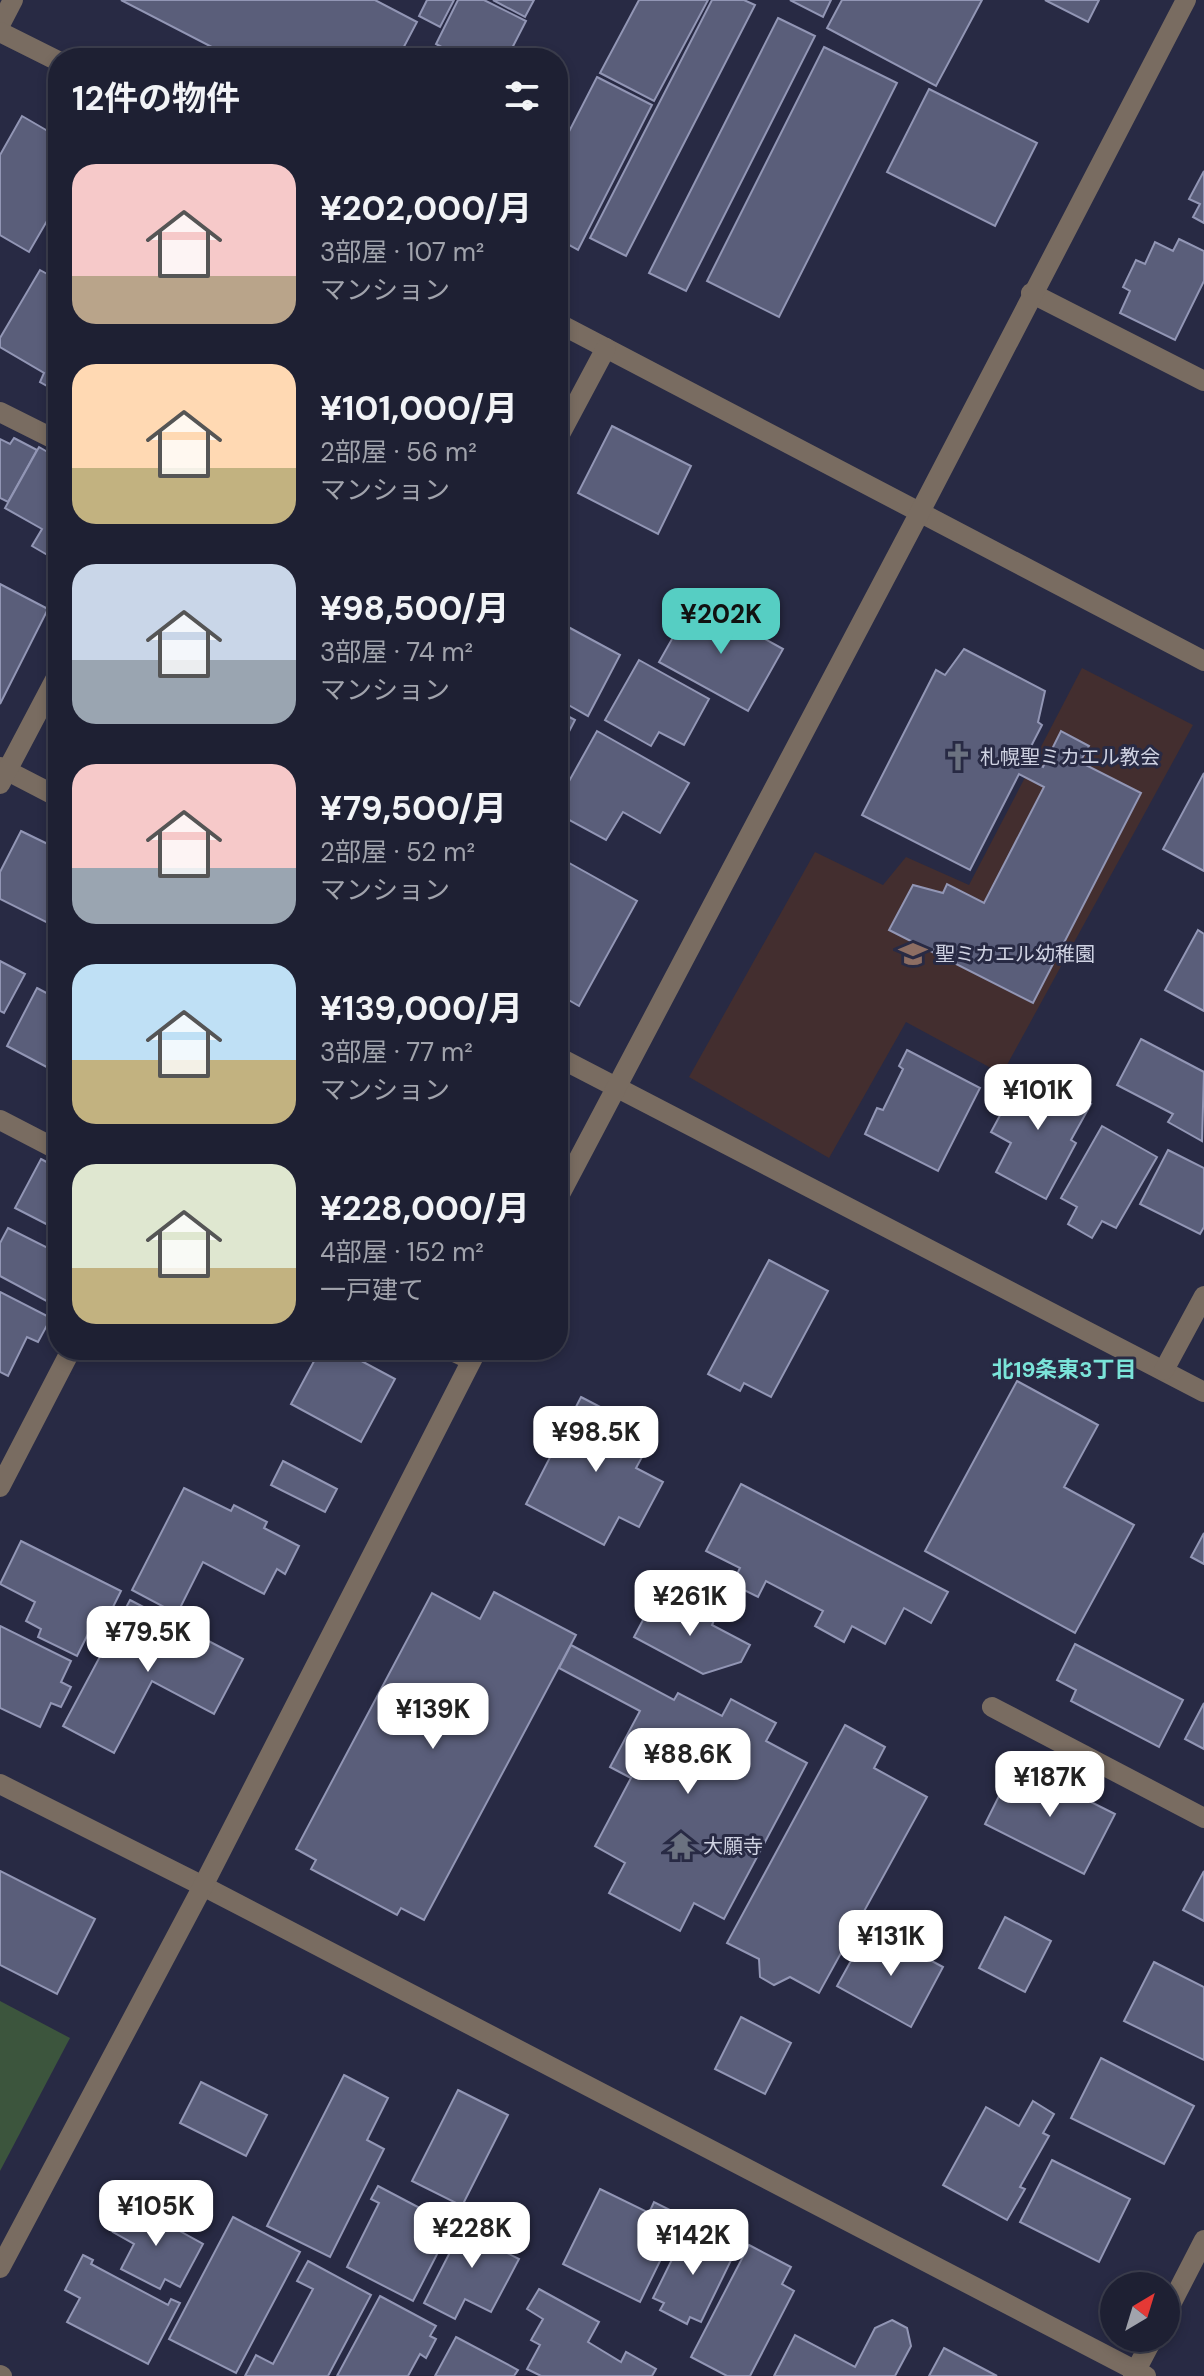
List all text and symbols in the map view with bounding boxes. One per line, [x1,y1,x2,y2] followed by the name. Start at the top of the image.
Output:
[500,74,544,118] icon: filters
[72,76,240,121] text: 12件の物件
[320,186,532,231] text: ¥202,000/月
[136,196,232,292] icon: home
[320,235,484,269] text: 3部屋 · 107 m²
[320,273,450,307] text: マンション
[320,386,518,431] text: ¥101,000/月
[136,396,232,492] icon: home
[320,435,477,469] text: 2部屋 · 56 m²
[320,473,450,507] text: マンション
[320,586,510,631] text: ¥98,500/月
[665,588,777,656] pin: ¥202K
[136,596,232,692] icon: home
[680,597,762,631] text: ¥202K
[320,635,473,669] text: 3部屋 · 74 m²
[320,673,450,707] text: マンション
[943,742,973,772] church icon: 札幌聖ミカエル教会
[980,744,1160,770] place label: 札幌聖ミカエル教会
[320,786,507,831] text: ¥79,500/月
[136,796,232,892] icon: home
[320,835,475,869] text: 2部屋 · 52 m²
[320,873,450,907] text: マンション
[898,939,928,969] school or university icon: 聖ミカエル幼稚園
[935,941,1095,967] place label: 聖ミカエル幼稚園
[320,986,523,1031] text: ¥139,000/月
[136,996,232,1092] icon: home
[320,1035,473,1069] text: 3部屋 · 77 m²
[982,1064,1094,1132] pin: ¥101K
[320,1073,450,1107] text: マンション
[1002,1073,1074,1107] text: ¥101K
[320,1186,530,1231] text: ¥228,000/月
[136,1196,232,1292] icon: home
[320,1235,484,1269] text: 4部屋 · 152 m²
[320,1273,424,1307] text: 一戸建て
[991,1355,1137,1384] district label: 北19条東3丁目
[531,1406,661,1474] pin: ¥98.5K
[551,1415,641,1449] text: ¥98.5K
[634,1570,746,1638] pin: ¥261K
[653,1579,727,1613] text: ¥261K
[83,1606,213,1674] pin: ¥79.5K
[105,1615,191,1649] text: ¥79.5K
[377,1683,489,1751] pin: ¥139K
[396,1692,470,1726] text: ¥139K
[623,1728,753,1796] pin: ¥88.6K
[643,1737,733,1771] text: ¥88.6K
[994,1751,1106,1819] pin: ¥187K
[1013,1760,1087,1794] text: ¥187K
[666,1831,696,1861] temple icon: 大願寺
[703,1833,763,1859] place label: 大願寺
[835,1910,947,1978] pin: ¥131K
[857,1919,925,1953] text: ¥131K
[100,2180,212,2248] pin: ¥105K
[117,2189,195,2223] text: ¥105K
[416,2202,528,2270] pin: ¥228K
[637,2209,749,2277] pin: ¥142K
[432,2211,512,2245] text: ¥228K
[655,2218,731,2252] text: ¥142K
[1100,2272,1180,2352] north arrow
[1100,2272,1180,2352] map controls

